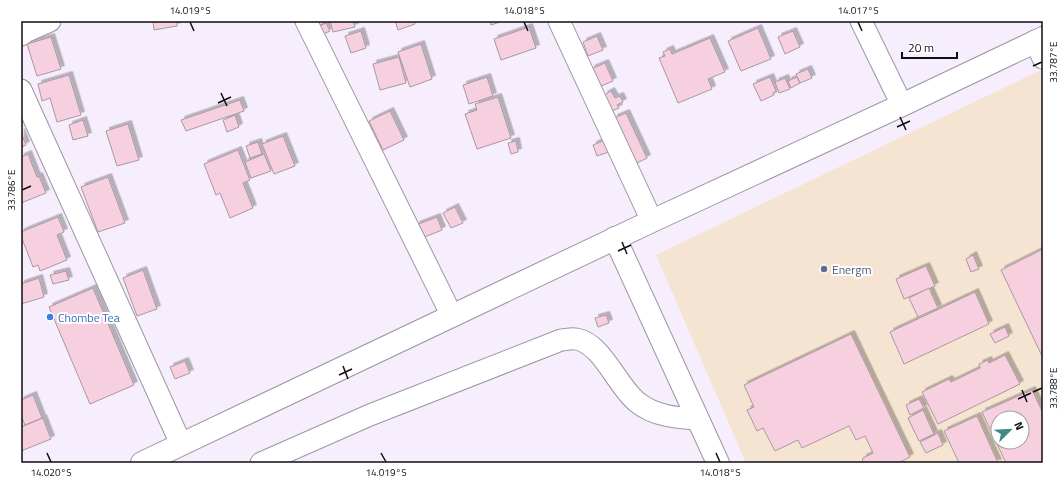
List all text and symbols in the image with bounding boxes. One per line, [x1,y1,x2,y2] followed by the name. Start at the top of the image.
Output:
[169,3,211,18] text: 14.019°S
[503,3,545,18] text: 14.018°S
[837,3,879,18] text: 14.017°S
[902,34,957,60] scale bar
[908,38,934,57] text: 20 m
[1046,41,1061,83] text: 33.787°E
[4,169,19,211] text: 33.786°E
[832,260,871,279] place label: Energm
[819,264,829,274] marker: Energm
[58,308,120,327] place label: Chombe Tea
[45,312,55,322] marker: Chombe Tea
[1046,367,1061,409] text: 33.788°E
[990,410,1030,450] north arrow
[1010,419,1028,433] text: N
[30,465,72,480] text: 14.020°S
[365,465,407,480] text: 14.019°S
[699,465,741,480] text: 14.018°S

